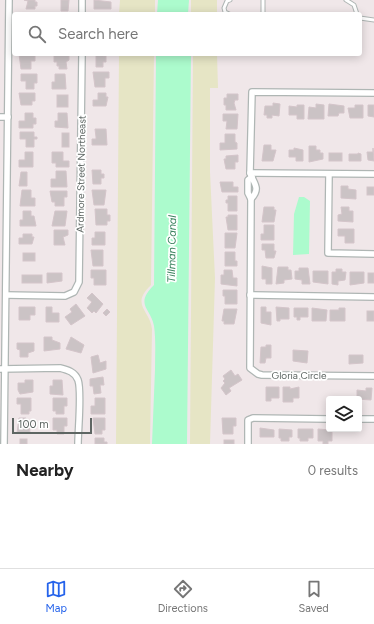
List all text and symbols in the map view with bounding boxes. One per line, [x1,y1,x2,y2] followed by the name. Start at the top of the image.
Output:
[12,12,362,56] search box
[26,23,48,45] icon: search
[58,25,138,43] text: Search here
[73,115,89,233] street label: Ardmore Street Northeast
[165,215,179,283] water label: Tillman Canal
[272,369,327,382] street label: Gloria Circle
[326,396,362,432] map controls
[326,396,362,432] button: layers
[12,416,92,435] scale bar
[18,418,49,431] text: 100 m
[16,460,74,480] text: Nearby
[308,463,358,478] text: 0 results
[45,578,67,615] tab: Map
[158,578,208,615] tab: Directions
[298,578,329,615] tab: Saved

